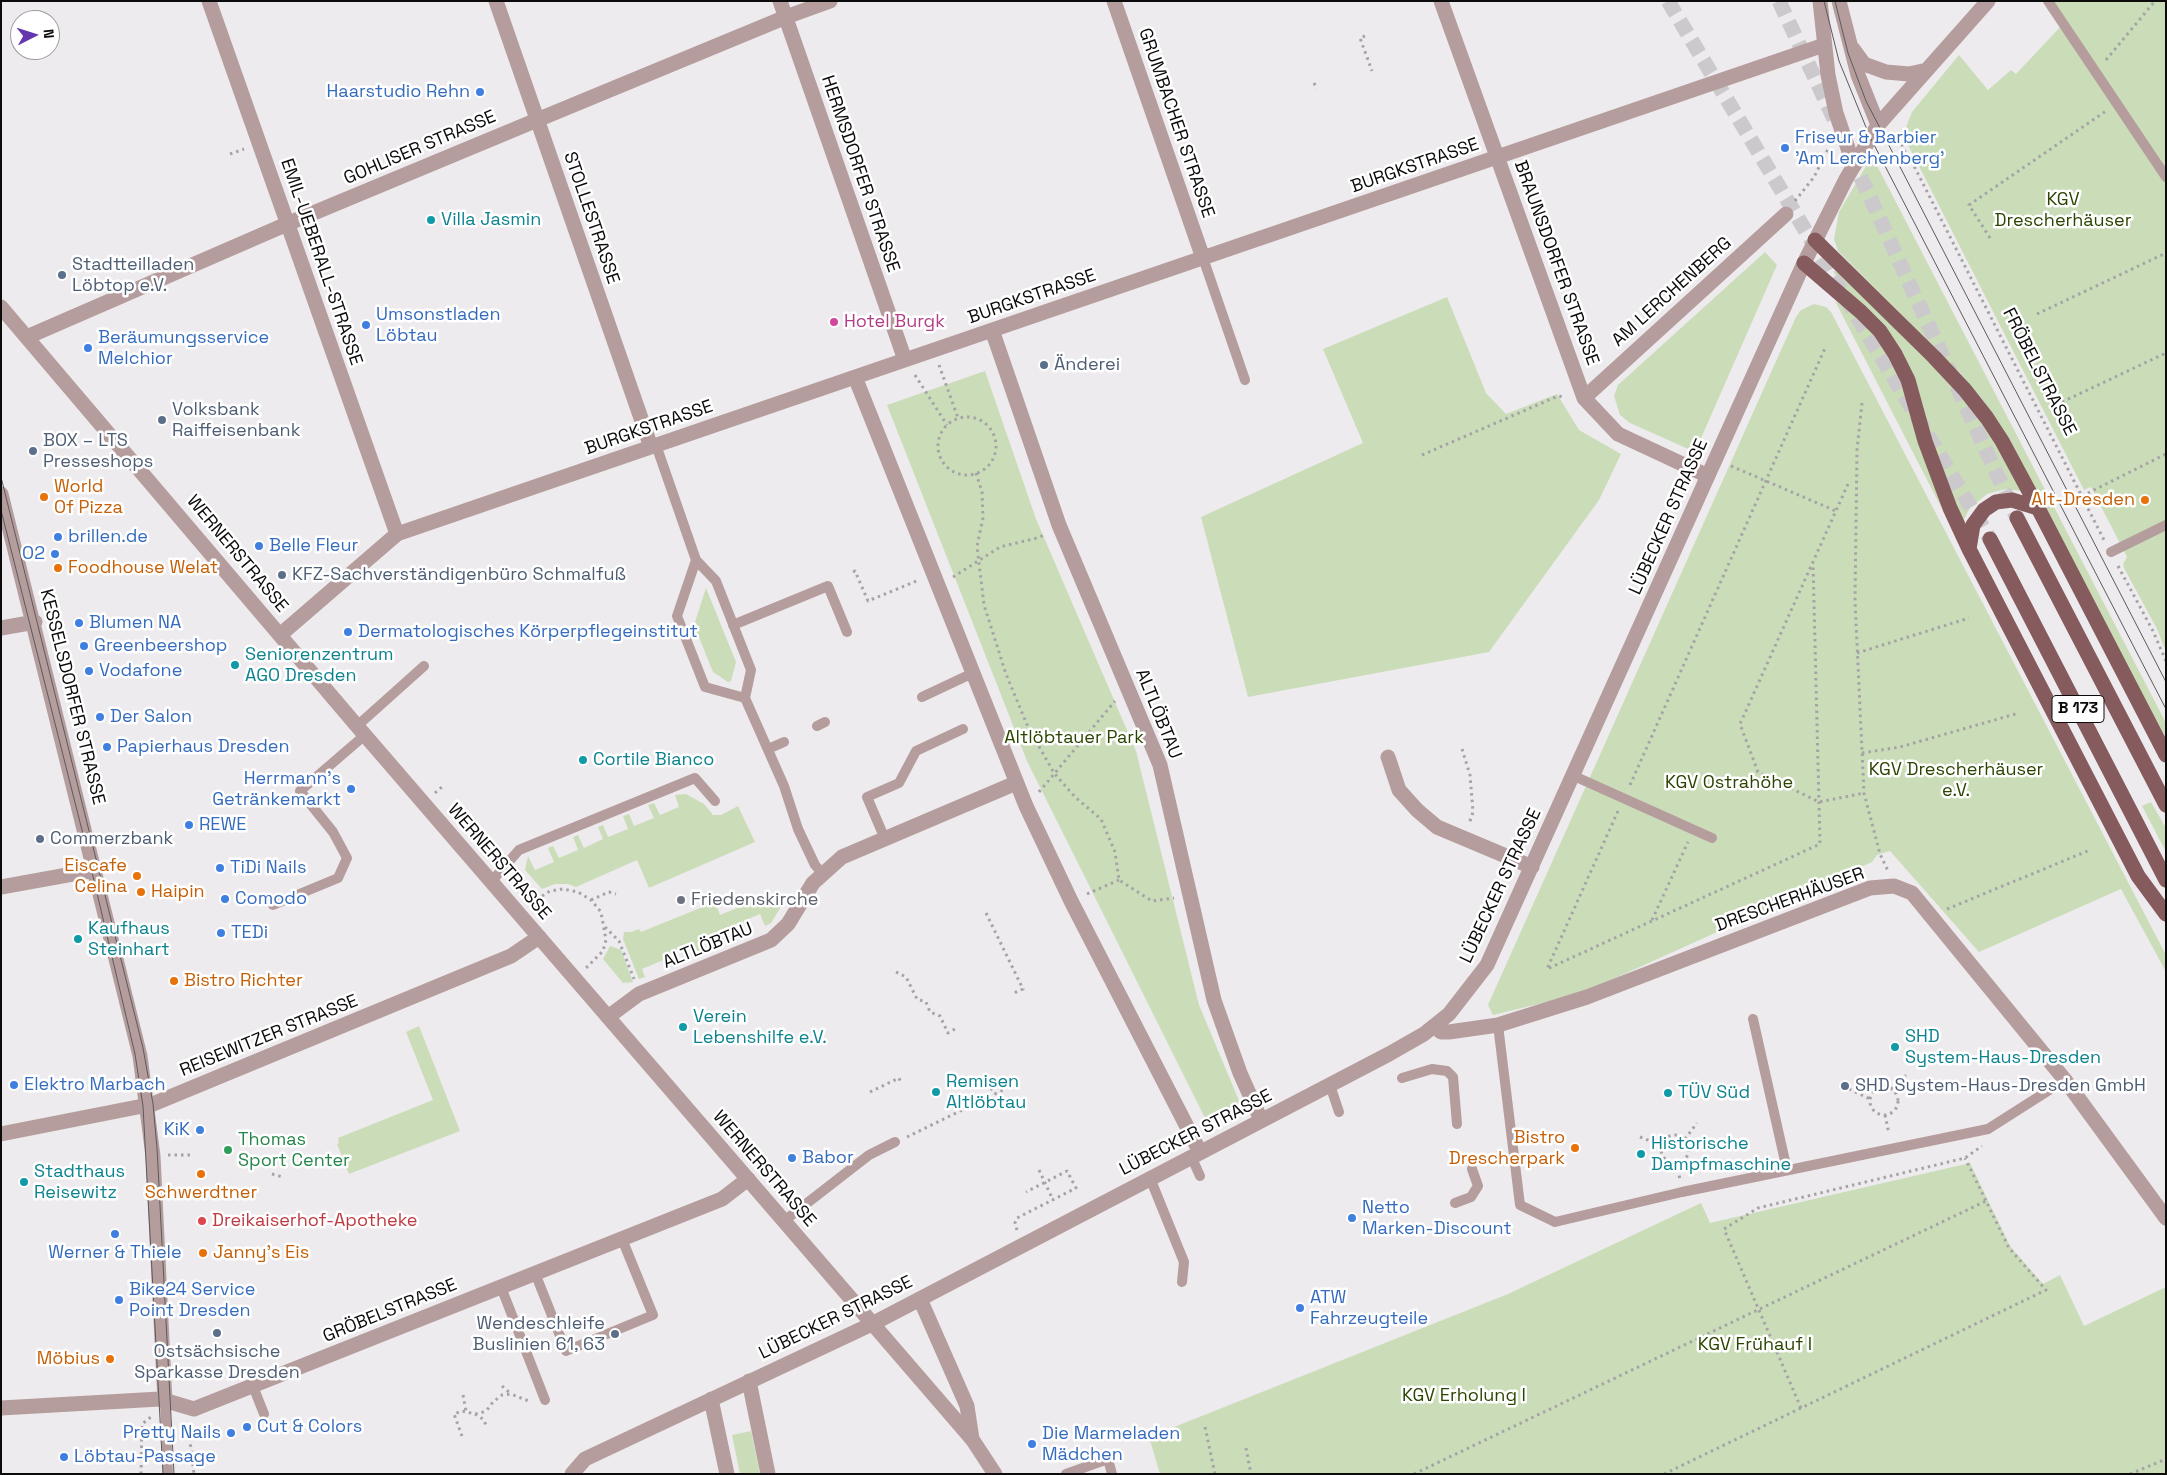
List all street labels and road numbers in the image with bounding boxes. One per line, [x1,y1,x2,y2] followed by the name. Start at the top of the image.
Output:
[1133,25,1219,221] street label: GRUMBACHER STRASSE
[816,73,904,275] street label: HERMSDORFER STRASSE
[341,106,499,190] street label: GOHLISER STRASSE
[1348,134,1482,198] street label: BURGKSTRASSE
[558,149,624,287] street label: STOLLESTRASSE
[275,156,367,368] street label: EMIL-UEBERALL-STRASSE
[1509,158,1603,368] street label: BRAUNSDORFER STRASSE
[1608,233,1736,351] street label: AM LERCHENBERG
[965,265,1099,329] street label: BURGKSTRASSE
[1997,305,2081,439] street label: FRÖBELSTRASSE
[582,396,716,460] street label: BURGKSTRASSE
[1625,436,1713,598] street label: LÜBECKER STRASSE
[182,491,292,617] street label: WERNERSTRASSE
[35,587,109,807] street label: KESSELSDORFER STRASSE
[1130,666,1186,762] street label: ALTLÖBTAU
[2052,696,2104,722] road number: B 173
[443,800,555,924] street label: WERNERSTRASSE
[1456,805,1546,967] street label: LÜBECKER STRASSE
[1713,863,1867,937] street label: DRESCHERHÄUSER
[660,918,756,974] street label: ALTLÖBTAU
[177,990,361,1082] street label: REISEWITZER STRASSE
[1116,1085,1276,1181] street label: LÜBECKER STRASSE
[708,1107,820,1231] street label: WERNERSTRASSE
[756,1271,916,1365] street label: LÜBECKER STRASSE
[320,1274,460,1348] street label: GRÖBELSTRASSE

